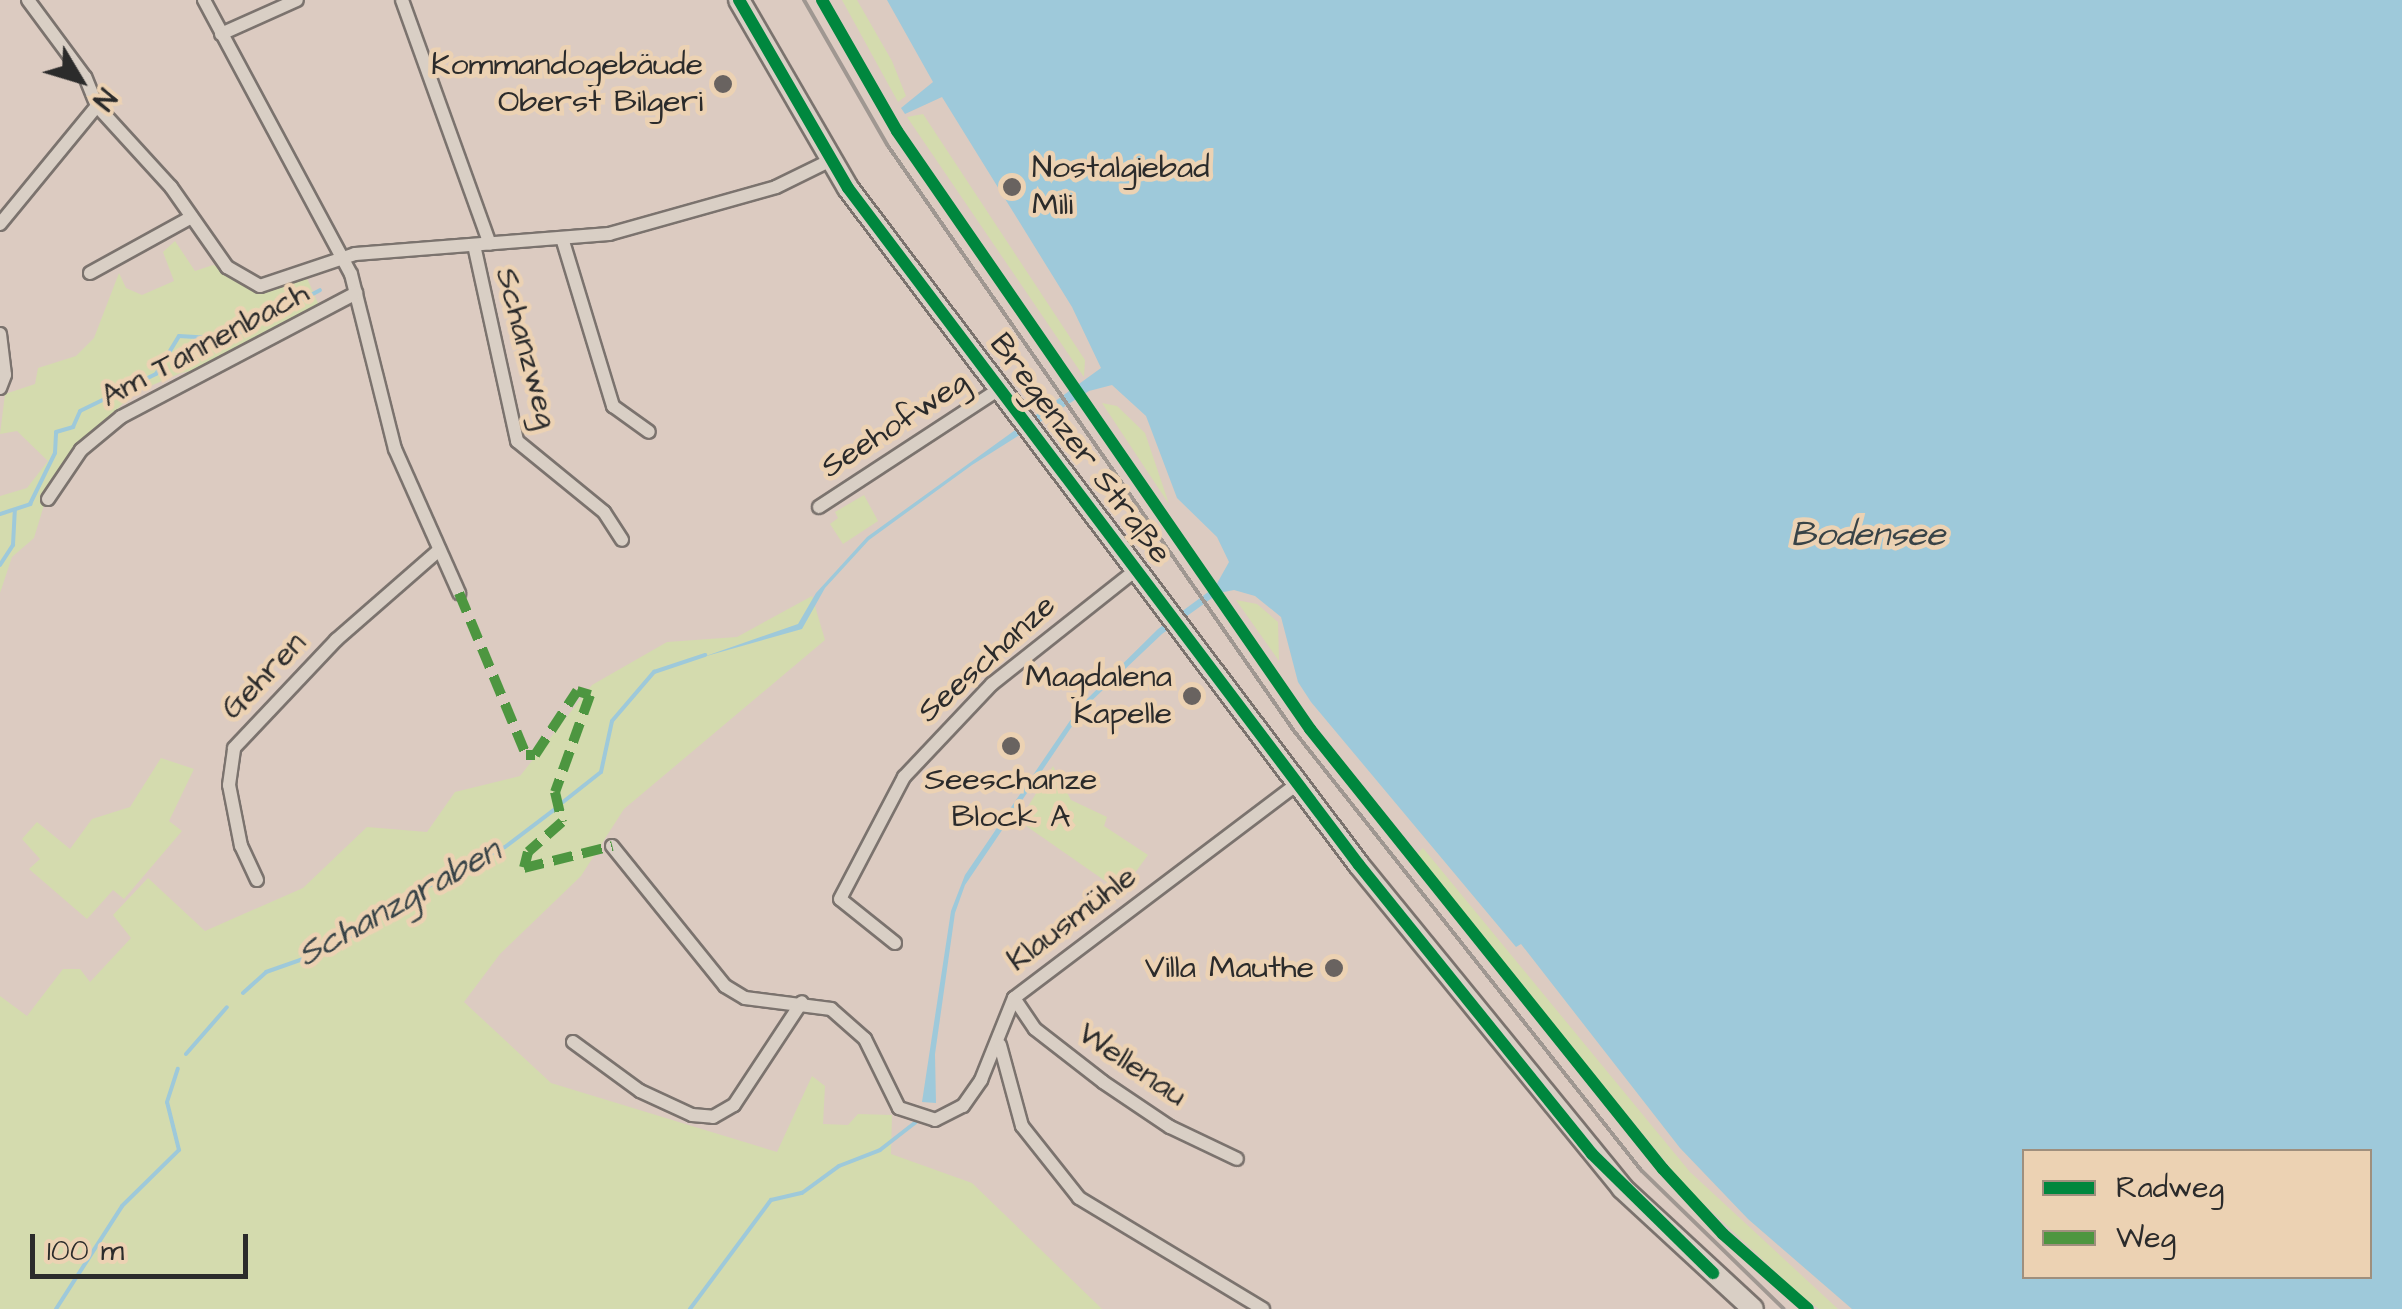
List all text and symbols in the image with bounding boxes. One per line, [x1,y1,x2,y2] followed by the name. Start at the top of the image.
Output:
[30,30,130,130] north arrow
[431,47,703,122] place label: Kommandogebäude Oberst Bilgeri
[712,73,734,95] marker: Kommandogebäude Oberst Bilgeri
[83,80,125,118] text: N
[1032,150,1210,225] place label: Nostalgiebad Mili
[1001,176,1023,198] marker: Nostalgiebad Mili
[486,264,566,432] street label: Schanzweg
[94,274,316,416] street label: Am Tannenbach
[981,326,1179,572] street label: Bregenzer Straße
[814,363,976,487] street label: Seehofweg
[1791,514,1945,556] water label: Bodensee
[910,587,1064,731] street label: Seeschanze
[213,624,315,728] street label: Gehren
[1025,659,1172,734] place label: Magdalena Kapelle
[1181,685,1203,707] marker: Magdalena Kapelle
[1000,735,1022,757] marker: Seeschanze Block A
[925,762,1097,837] place label: Seeschanze Block A
[290,830,508,976] water label: Schanzgraben
[1000,858,1144,980] street label: Klausmühle
[1145,949,1314,987] place label: Villa Mauthe
[1323,957,1345,979] marker: Villa Mauthe
[1070,1015,1194,1115] street label: Wellenau
[2022,1149,2372,1279] legend
[2116,1167,2224,1209] text: Radweg
[35,1214,252,1276] scale bar
[2116,1217,2176,1259] text: Weg
[47,1230,124,1272] text: 100 m

